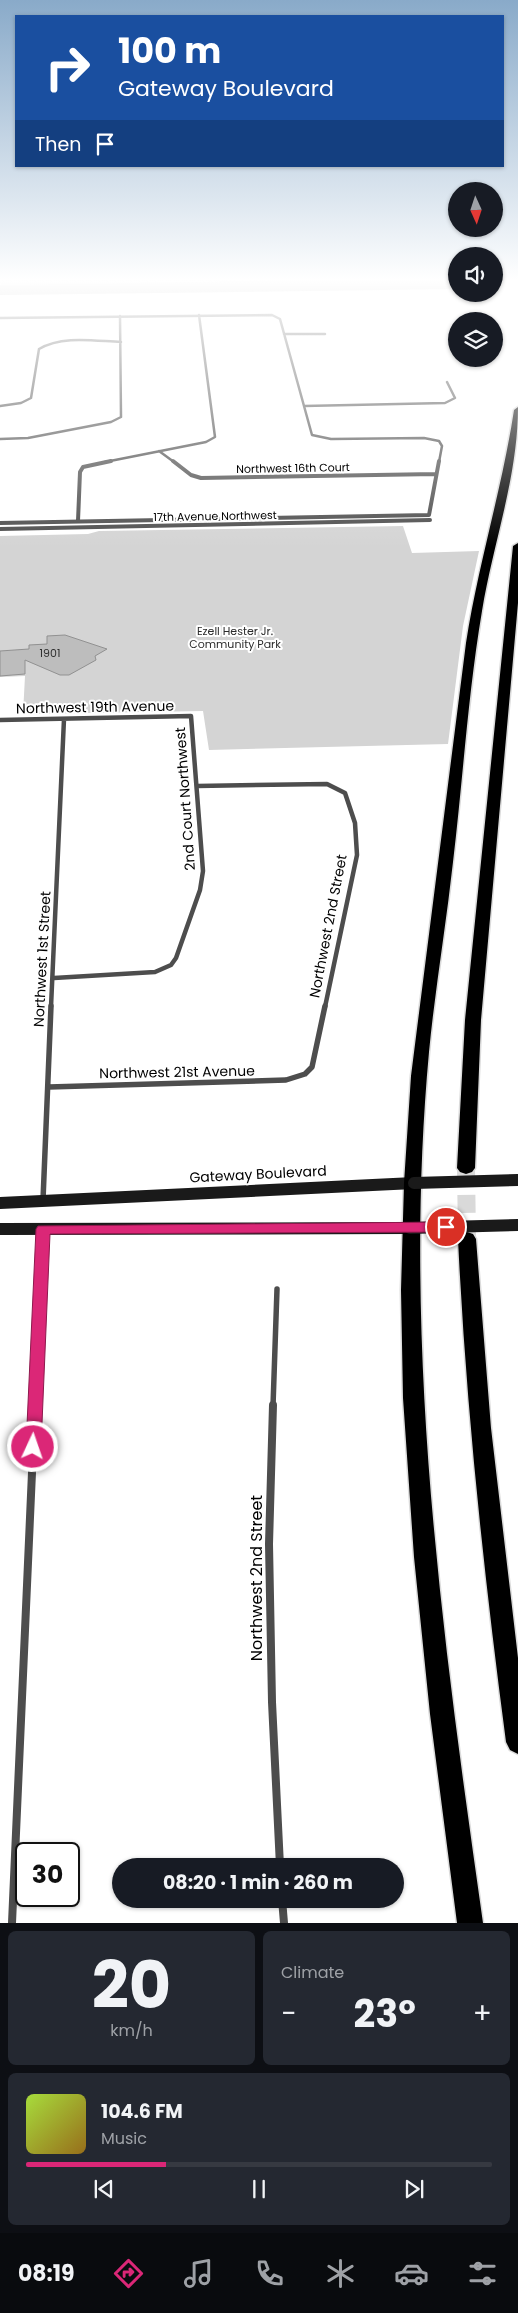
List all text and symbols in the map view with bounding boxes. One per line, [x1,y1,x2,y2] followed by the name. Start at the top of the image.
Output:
[118,26,221,75] text: 100 m
[35,35,100,100] icon: right
[118,73,334,104] text: Gateway Boulevard
[91,130,119,158] icon: arrive
[35,131,81,158] text: Then
[448,182,502,238] north arrow
[448,182,503,367] map controls
[448,247,503,302] button: sound
[448,312,503,367] button: layers
[236,459,350,477] street label: Northwest 16th Court
[153,507,277,525] street label: 17th Avenue Northwest
[189,623,281,652] park label: Ezell Hester Jr. Community Park
[40,645,60,661] house number: 1901
[16,696,175,718] street label: Northwest 19th Avenue
[170,727,200,871] street label: 2nd Court Northwest
[304,853,352,999] street label: Northwest 2nd Street
[28,891,56,1027] street label: Northwest 1st Street
[99,1061,255,1083] street label: Northwest 21st Avenue
[189,1160,327,1188] street label: Gateway Boulevard
[425,1206,467,1248] pin
[432,1213,460,1241] icon: arrive
[6,1420,58,1472] position arrow
[245,1495,268,1661] street label: Northwest 2nd Street
[15,1842,80,1907] speed limit sign: 30
[163,1869,353,1896] text: 08:20 · 1 min · 260 m
[92,1940,171,2031] text: 20
[281,1961,344,1984] text: Climate
[354,1987,416,2040] text: 23°
[281,1994,296,2033] text: −
[473,1994,492,2033] text: +
[110,2019,153,2042] text: km/h
[101,2098,183,2125] text: 104.6 FM
[101,2127,147,2150] text: Music
[90,2175,118,2203] icon: previous
[245,2175,273,2203] icon: pause
[400,2175,428,2203] icon: next
[111,2256,146,2291] icon: directions
[181,2256,216,2291] icon: music
[252,2256,287,2291] icon: phone
[323,2256,358,2291] icon: climate
[394,2256,429,2291] icon: car
[465,2256,500,2291] icon: filters
[18,2258,75,2289] text: 08:19

